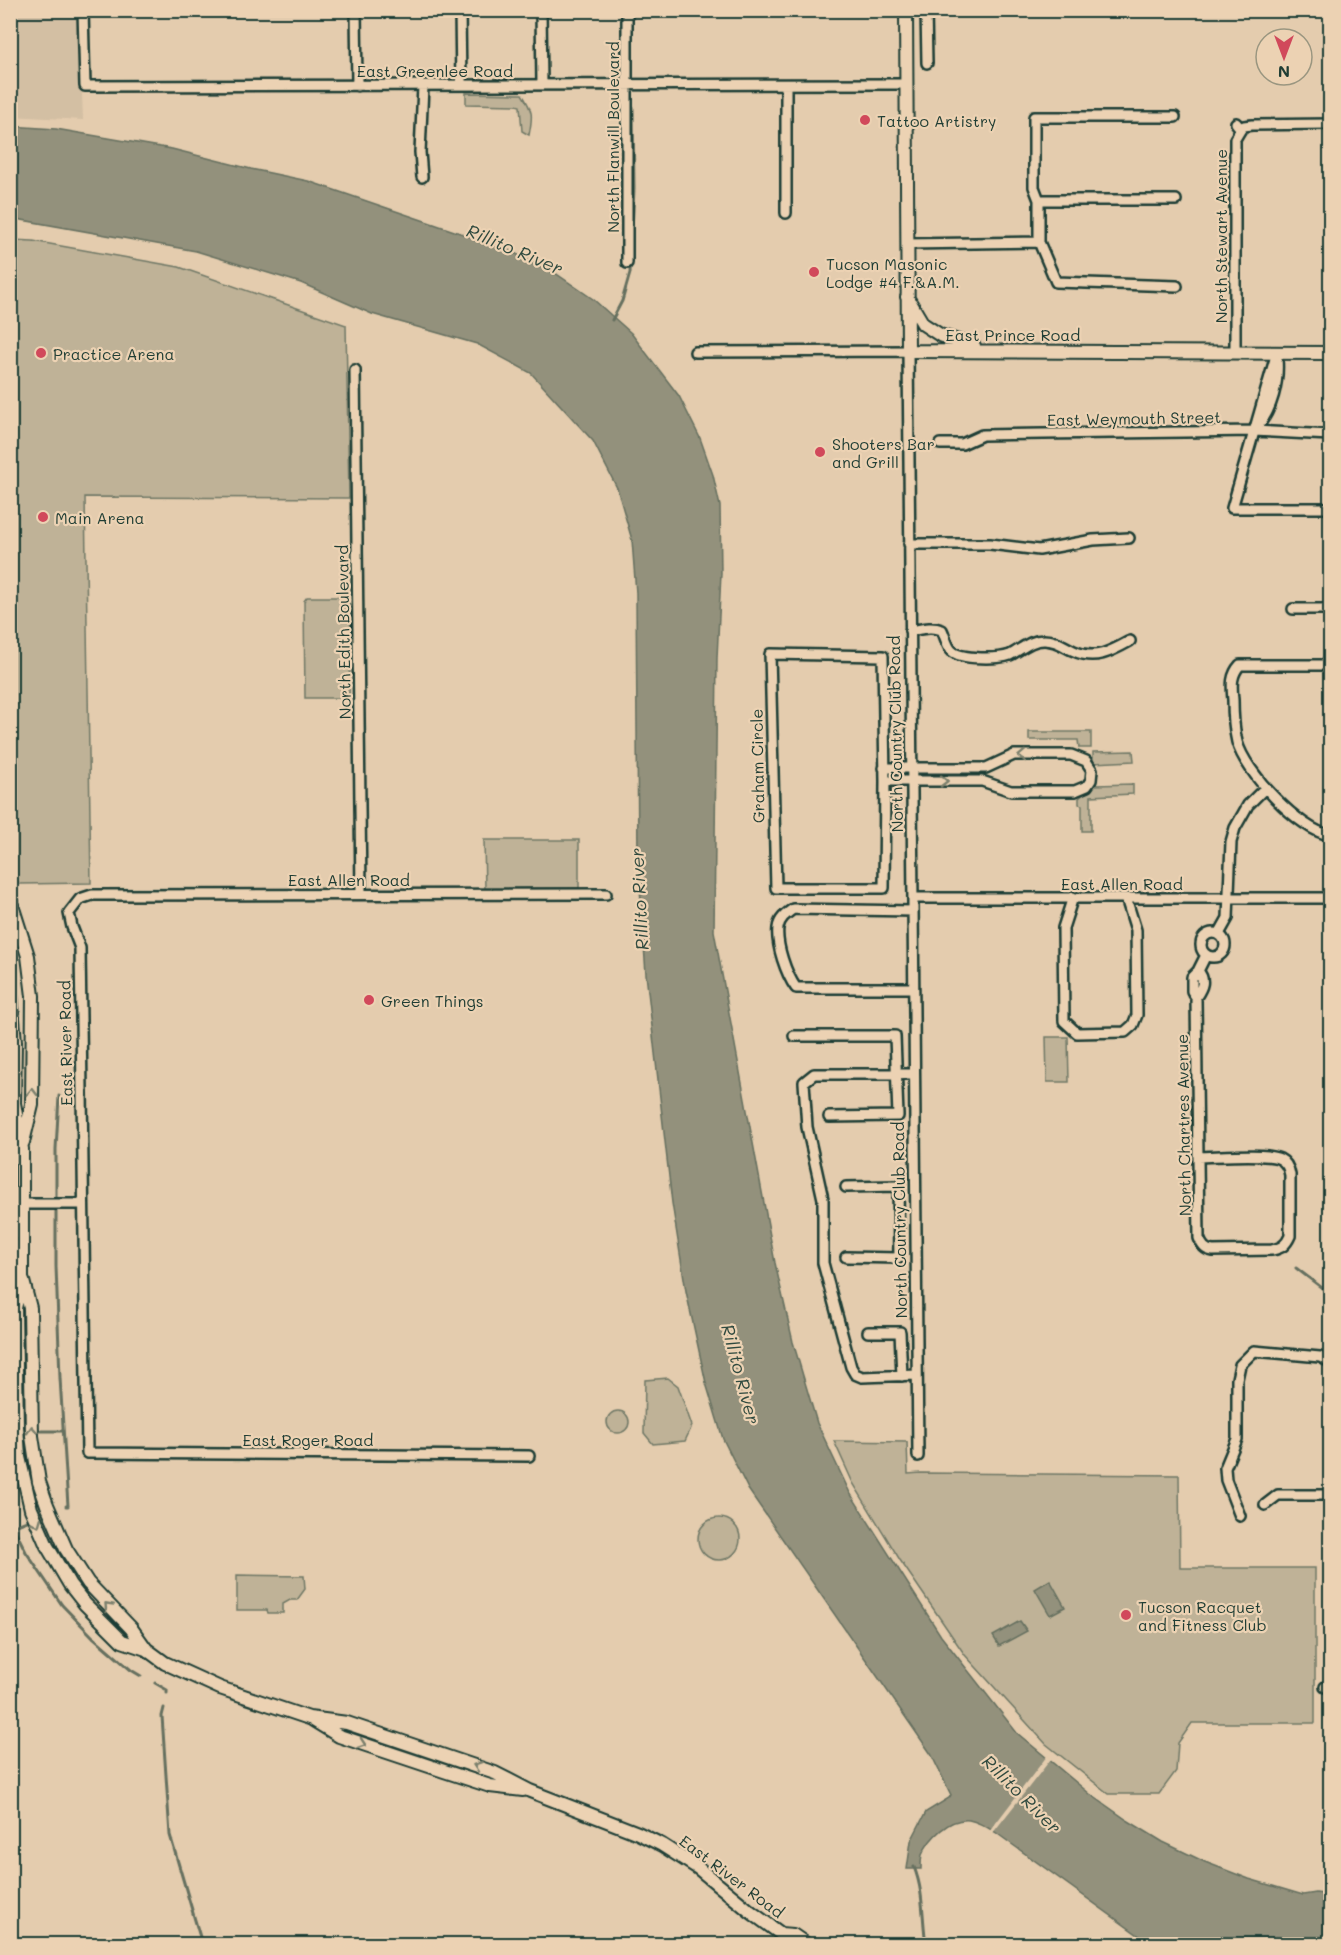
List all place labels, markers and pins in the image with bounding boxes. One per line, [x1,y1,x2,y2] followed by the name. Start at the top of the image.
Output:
[877,110,996,131] place label: Tattoo Artistry
[858,113,872,127] marker: Tattoo Artistry
[826,253,960,292] place label: Tucson Masonic Lodge #4 F.&A.M.
[807,265,821,279] marker: Tucson Masonic Lodge #4 F.&A.M.
[53,343,174,364] place label: Practice Arena
[34,346,48,360] marker: Practice Arena
[832,433,935,472] place label: Shooters Bar and Grill
[813,445,827,459] marker: Shooters Bar and Grill
[55,507,144,528] place label: Main Arena
[36,510,50,524] marker: Main Arena
[381,990,483,1011] place label: Green Things
[362,993,376,1007] marker: Green Things
[1138,1596,1267,1635] place label: Tucson Racquet and Fitness Club
[1119,1608,1133,1622] marker: Tucson Racquet and Fitness Club

